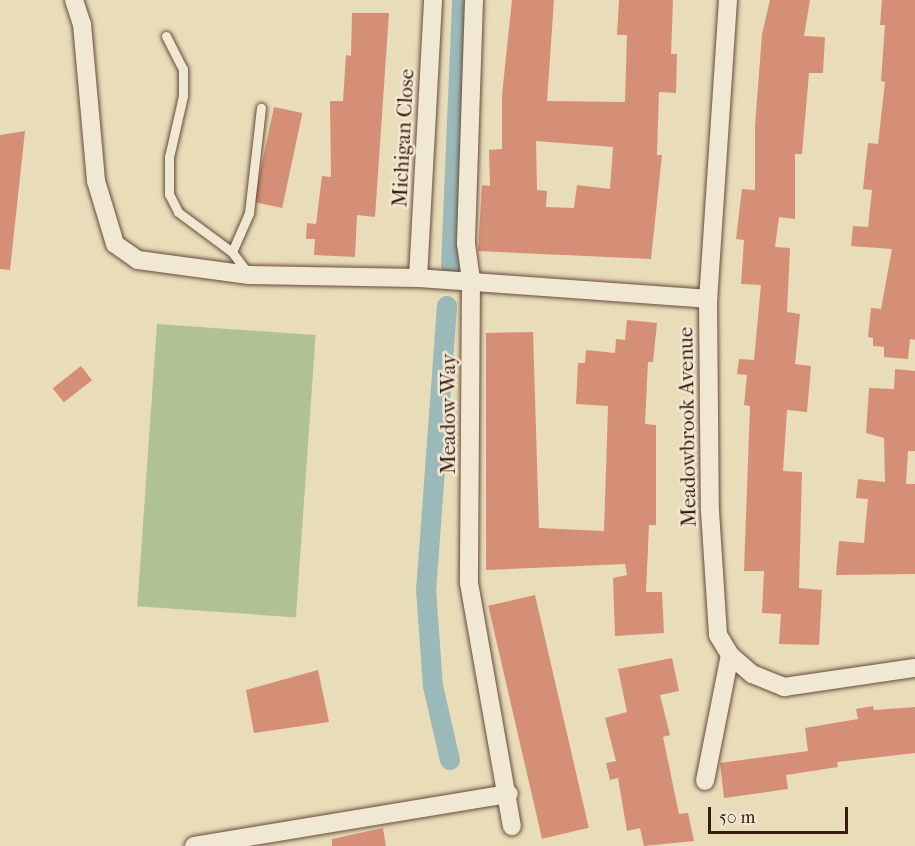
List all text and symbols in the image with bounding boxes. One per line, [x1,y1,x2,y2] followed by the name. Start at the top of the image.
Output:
[387,68,419,208] street label: Michigan Close
[673,327,701,527] street label: Meadowbrook Avenue
[435,354,461,474] street label: Meadow Way
[711,795,850,833] scale bar
[719,807,755,828] text: 50 m

